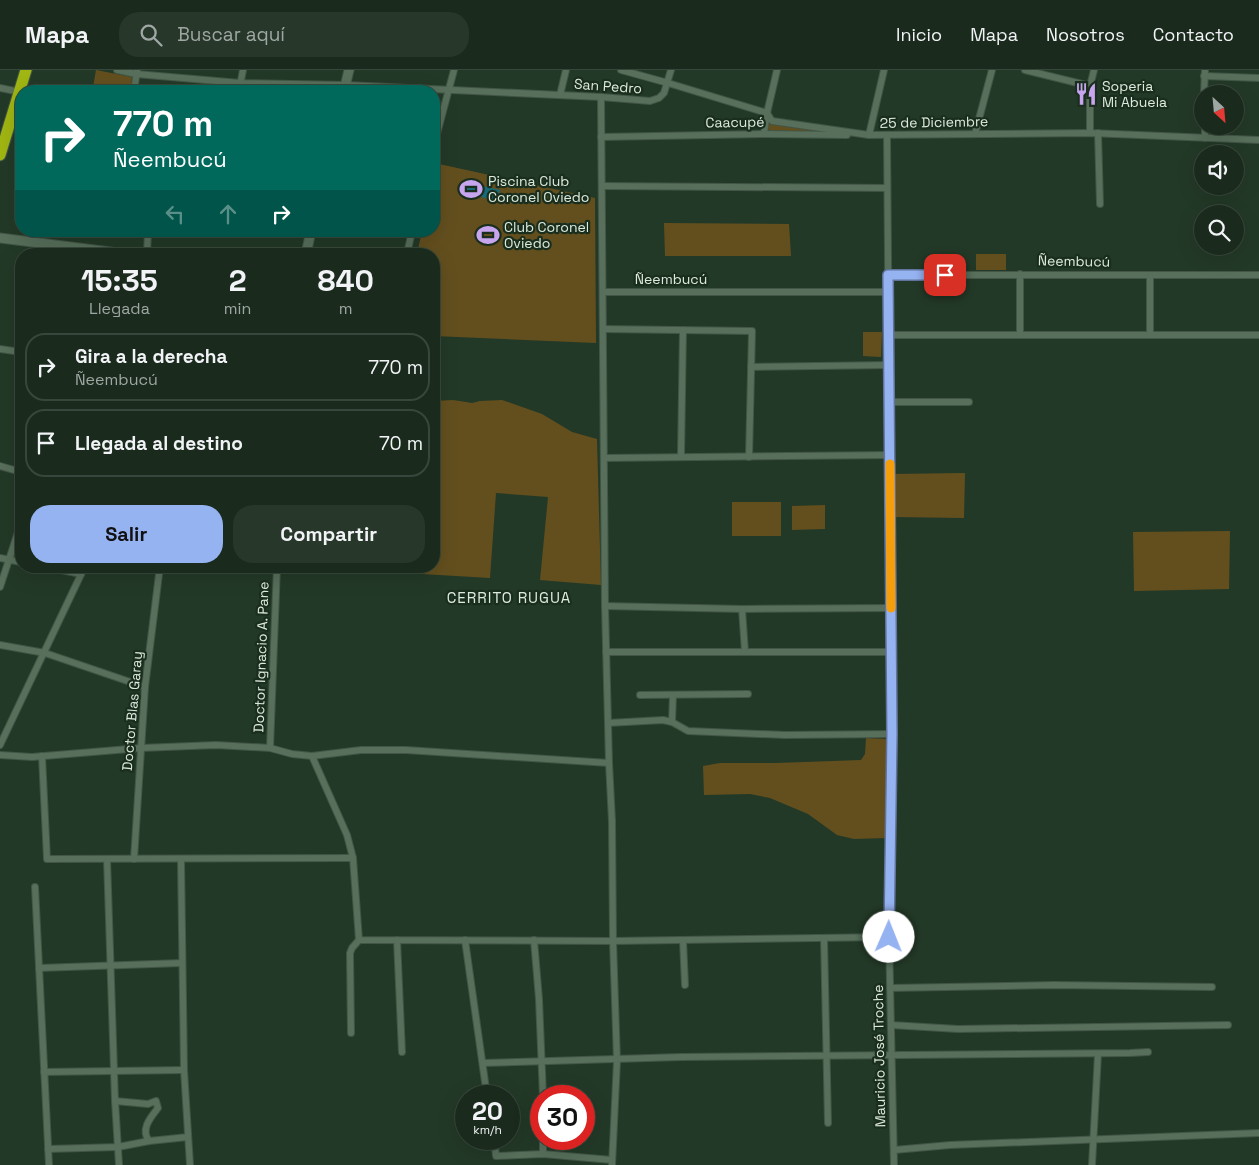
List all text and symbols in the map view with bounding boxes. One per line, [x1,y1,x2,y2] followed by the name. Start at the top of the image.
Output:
[119,12,469,57] search box
[25,19,89,50] text: Mapa
[137,21,165,49] icon: search
[177,22,285,47] text: Buscar aquí
[896,23,942,46] text: Inicio
[970,23,1018,46] text: Mapa
[1046,23,1125,46] text: Nosotros
[1153,23,1234,46] text: Contacto
[573,75,643,97] street label: San Pedro
[1102,77,1167,111] place label: Soperia Mi Abuela
[1073,81,1099,107] restaurant icon: Soperia Mi Abuela
[1194,85,1244,135] north arrow
[1194,85,1244,255] map controls
[113,102,213,146] text: 770 m
[30,105,95,170] icon: right
[705,112,765,132] street label: Caacupé
[880,112,988,132] street label: 25 de Diciembre
[113,145,227,173] text: Ñeembucú
[1194,145,1244,195] button: sound
[488,172,590,206] place label: Piscina Club Coronel Oviedo
[458,176,484,202] sports icon: Piscina Club Coronel Oviedo
[161,200,189,228] icon: left
[214,200,242,228] icon: ahead
[267,200,295,228] icon: right
[1194,205,1244,255] button: search
[504,218,589,252] place label: Club Coronel Oviedo
[475,222,501,248] sports icon: Club Coronel Oviedo
[1038,251,1110,271] street label: Ñeembucú
[924,254,966,296] pin
[81,261,158,300] text: 15:35
[229,261,247,300] text: 2
[317,261,374,300] text: 840
[931,261,959,289] icon: arrive
[635,270,707,288] street label: Ñeembucú
[89,298,150,319] text: Llegada
[224,298,251,319] text: min
[339,298,353,319] text: m
[75,344,227,369] text: Gira a la derecha
[32,353,60,381] icon: right
[368,355,423,380] text: 770 m
[75,369,158,390] text: Ñeembucú
[32,429,60,457] icon: arrive
[75,431,243,456] text: Llegada al destino
[379,431,423,456] text: 70 m
[30,505,223,563] button: Salir
[233,505,425,563] button: Compartir
[249,581,273,733] street label: Doctor Ignacio A. Pane
[447,588,571,607] district label: CERRITO RUGUA
[118,650,146,772] street label: Doctor Blas Garay
[862,910,914,962] position arrow
[869,984,889,1128] street label: Mauricio José Troche
[530,1085,595,1150] speed limit sign: 30
[472,1095,503,1127] text: 20
[473,1122,502,1138] text: km/h

